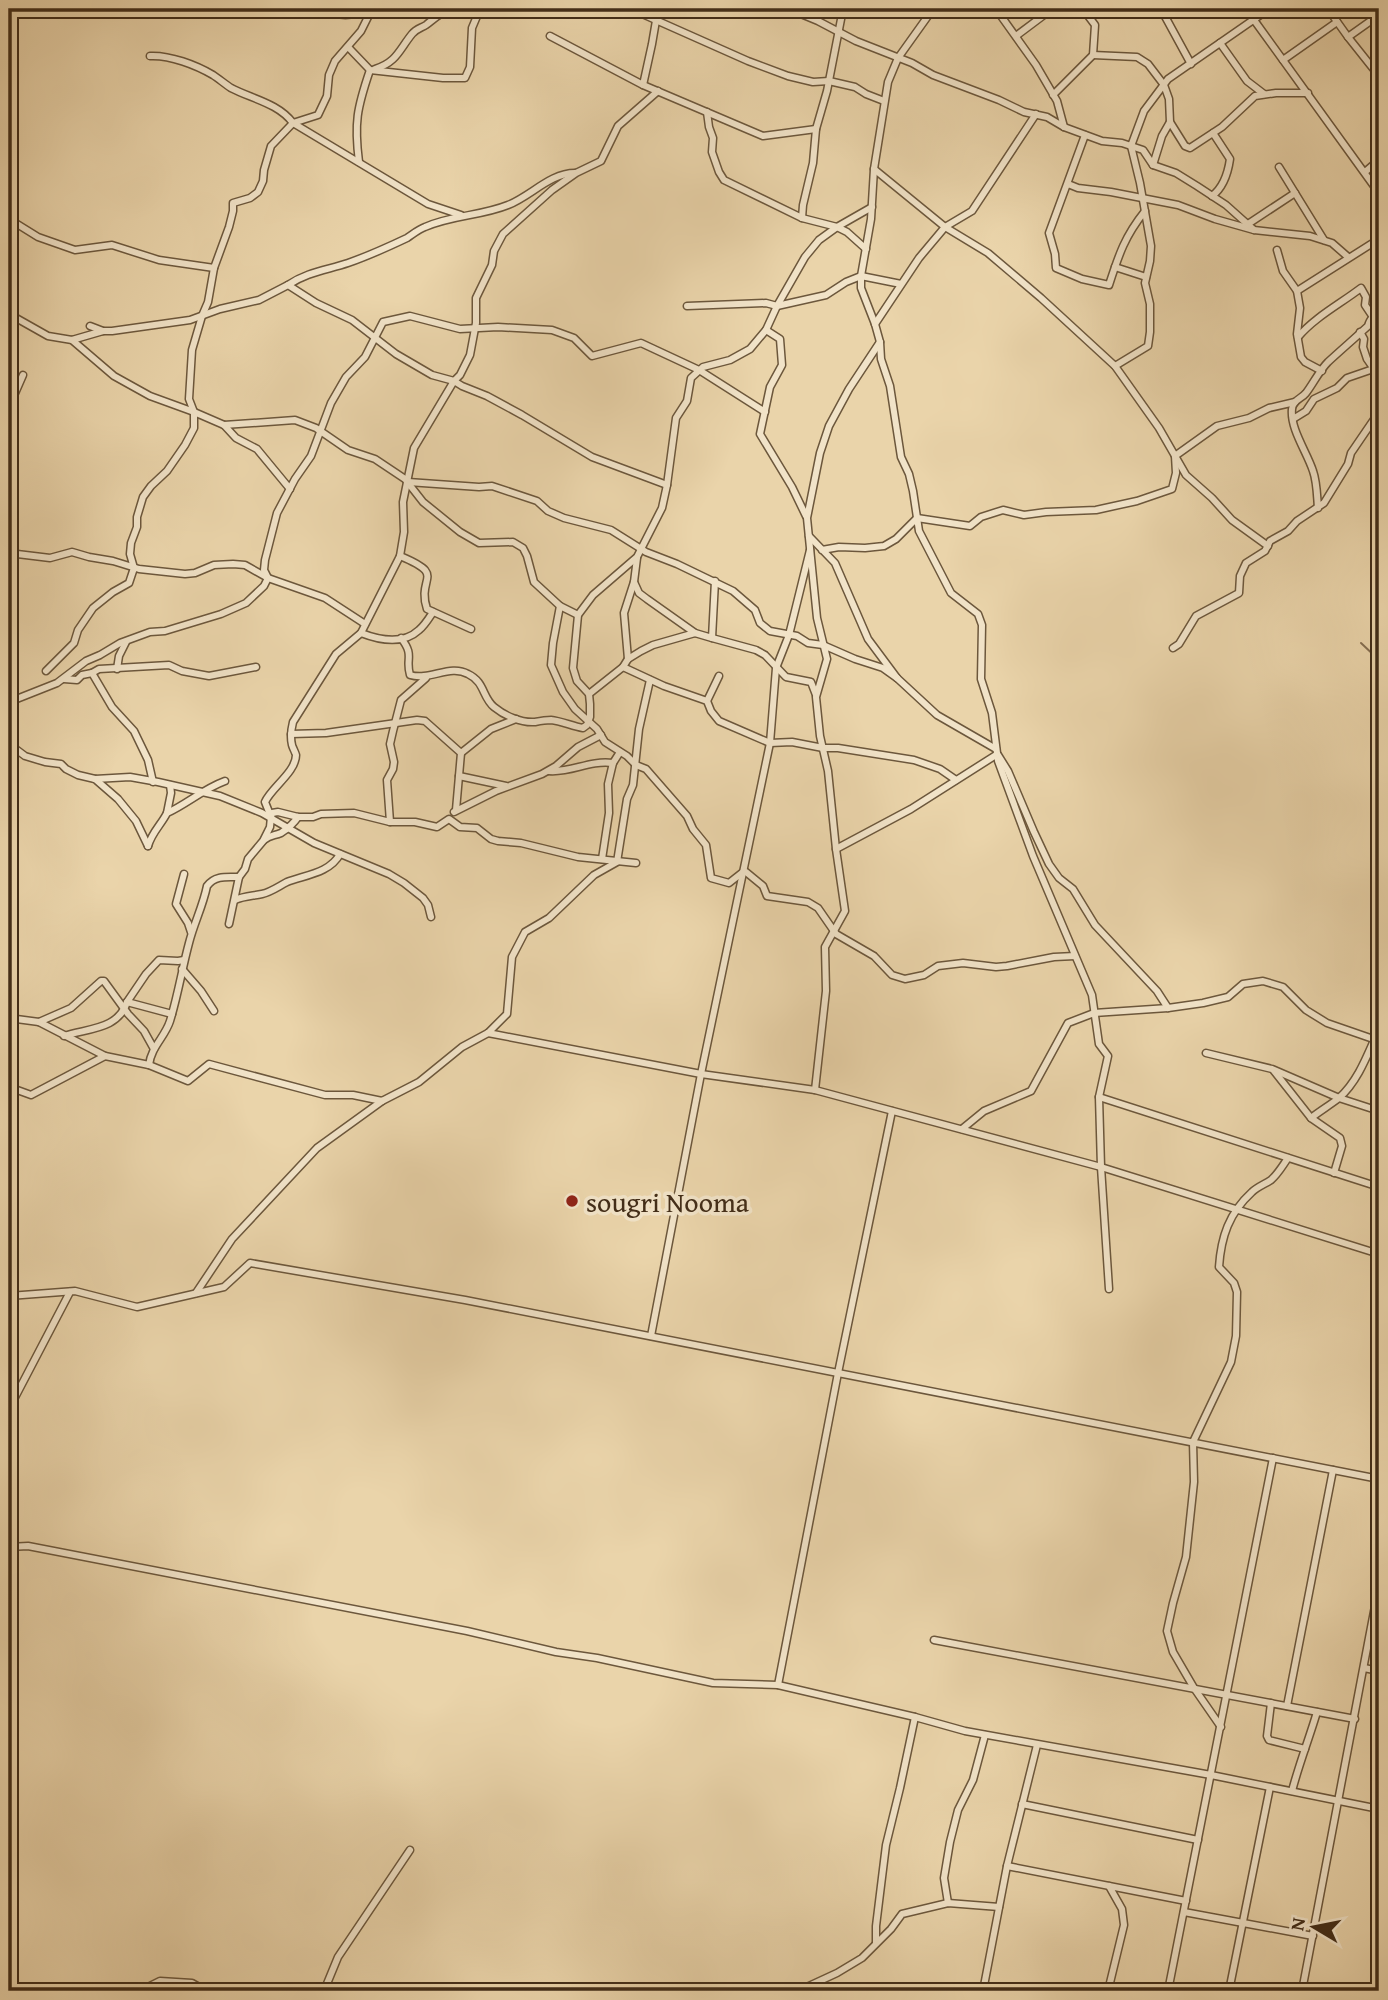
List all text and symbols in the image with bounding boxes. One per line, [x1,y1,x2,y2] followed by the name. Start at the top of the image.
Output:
[586,1181,750,1222] place label: sougri Nooma
[564,1193,580,1209] marker: sougri Nooma
[1280,1892,1350,1962] north arrow
[1282,1915,1312,1933] text: N

